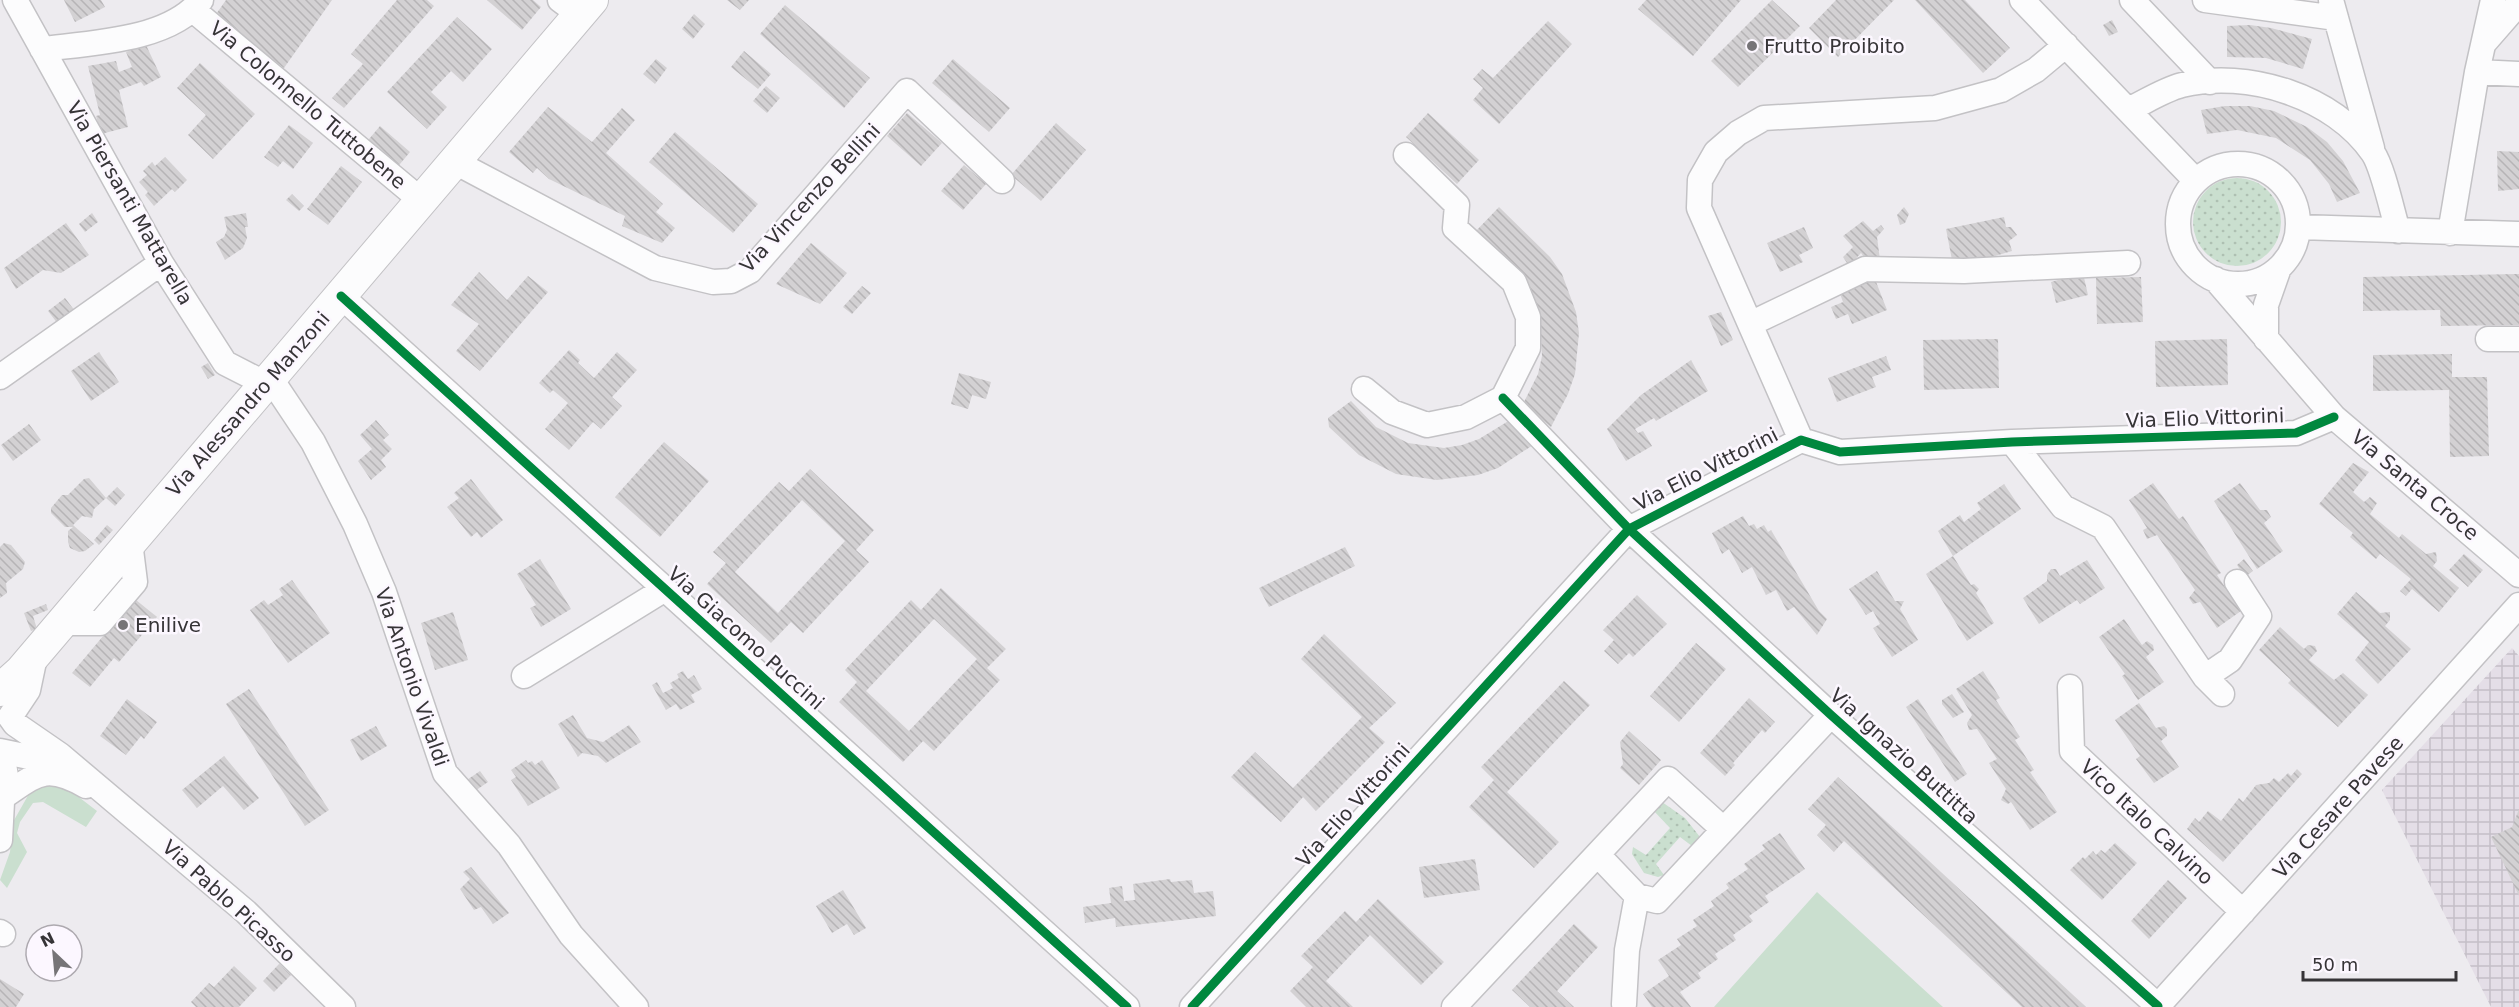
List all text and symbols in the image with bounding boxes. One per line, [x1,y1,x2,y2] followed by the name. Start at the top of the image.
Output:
[205,16,411,194] street label: Via Colonnello Tuttobene
[1764,34,1905,58] place label: Frutto Proibito
[1745,39,1759,53] marker: Frutto Proibito
[62,97,198,309] street label: Via Piersanti Mattarella
[735,119,885,277] street label: Via Vincenzo Bellini
[161,307,335,501] street label: Via Alessandro Manzoni
[2125,403,2285,433] street label: Via Elio Vittorini
[1630,422,1782,516] street label: Via Elio Vittorini
[2346,425,2484,545] street label: Via Santa Croce
[663,561,829,715] street label: Via Giacomo Puccini
[370,585,454,769] street label: Via Antonio Vivaldi
[135,613,201,637] place label: Enilive
[116,618,130,632] marker: Enilive
[1825,683,1983,829] street label: Via Ignazio Buttitta
[2268,731,2408,883] street label: Via Cesare Pavese
[1291,738,1415,872] street label: Via Elio Vittorini
[2076,754,2218,890] street label: Vico Italo Calvino
[157,835,301,967] street label: Via Pablo Picasso
[24,923,84,983] north arrow
[37,928,58,951] text: N
[2303,944,2456,982] scale bar
[2312,954,2358,975] text: 50 m

